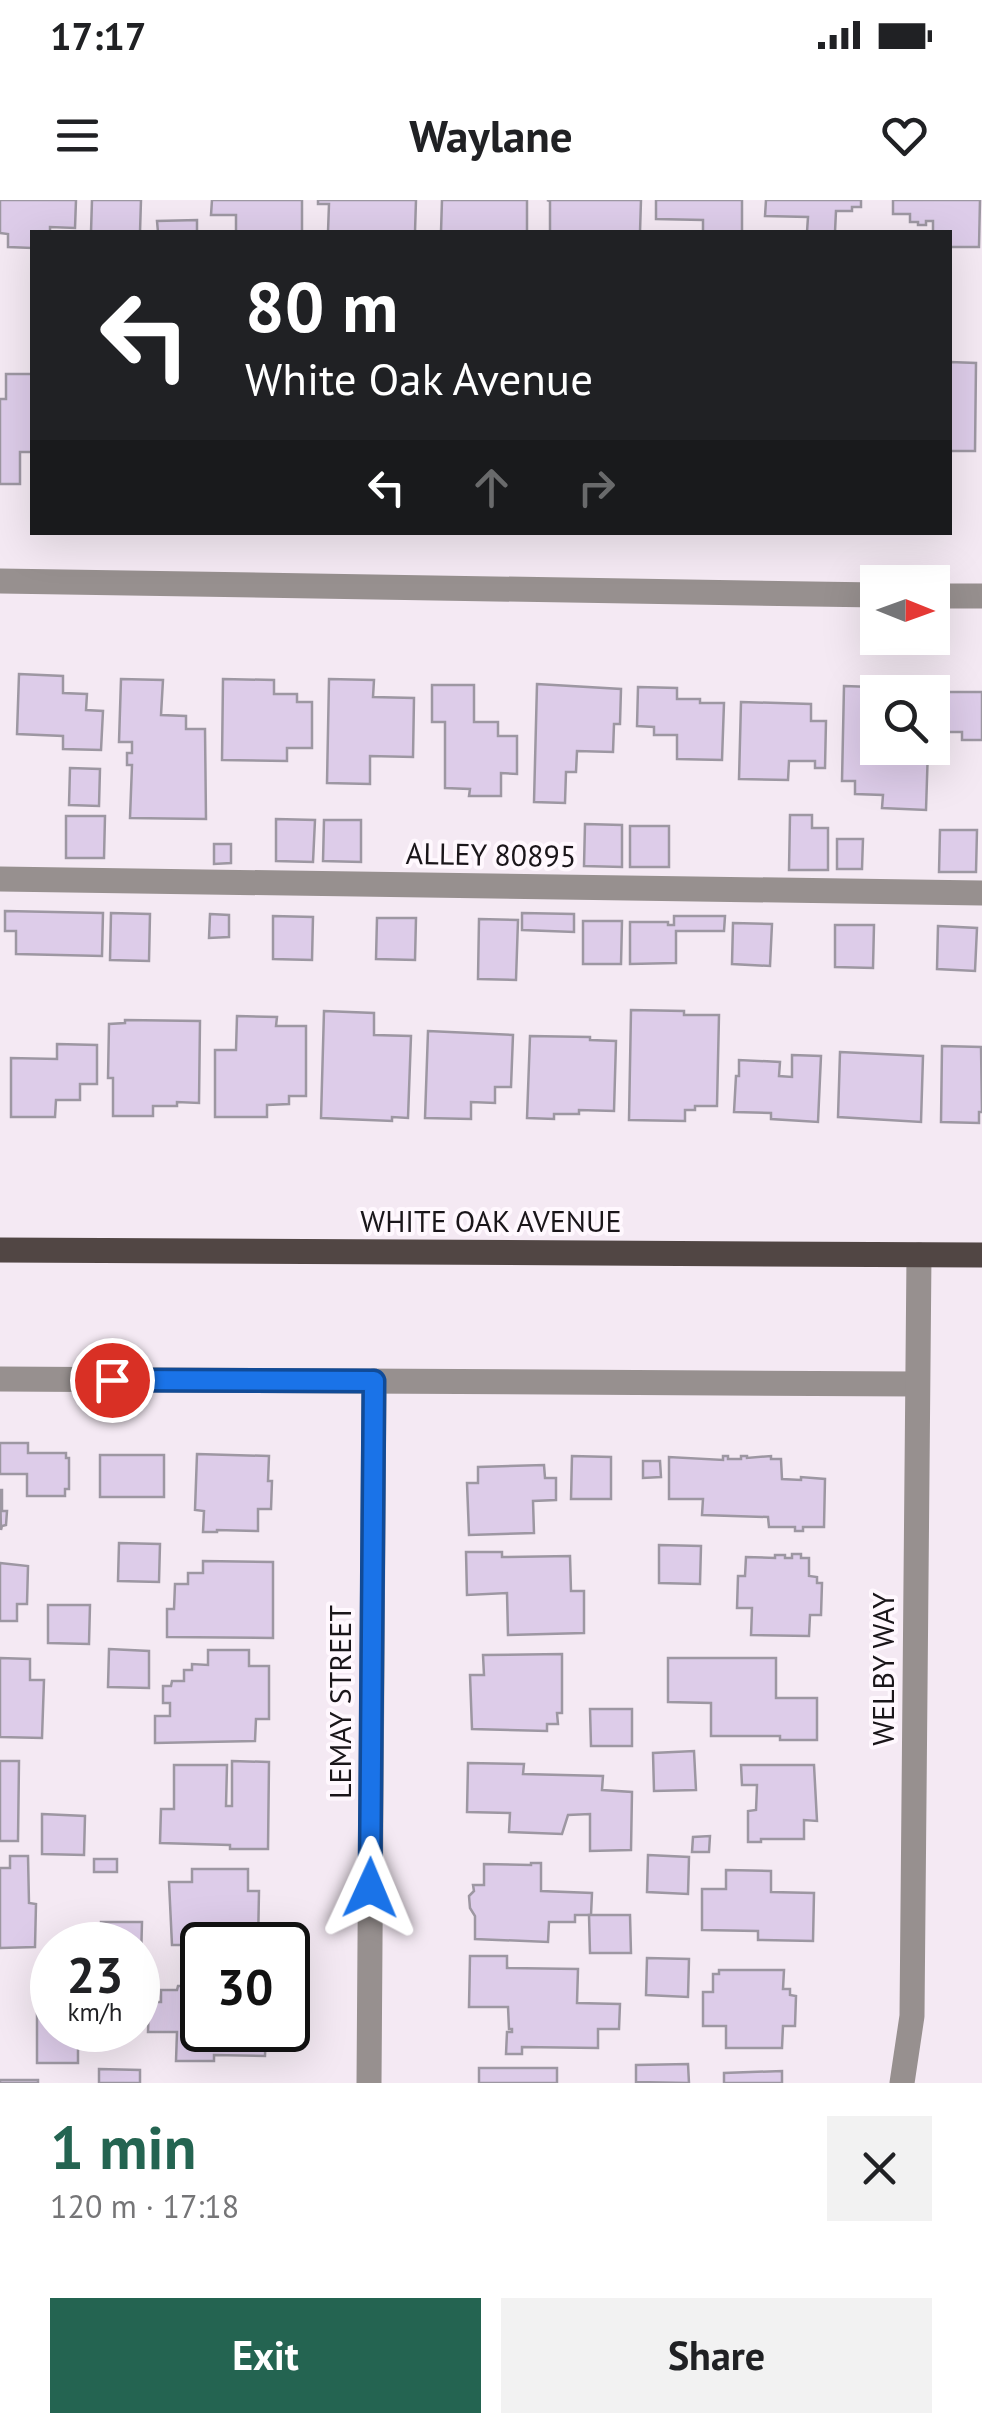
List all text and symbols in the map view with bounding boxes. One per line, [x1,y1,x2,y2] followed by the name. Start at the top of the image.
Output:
[50,11,146,60] text: 17:17
[409,106,573,164] text: Waylane
[50,108,105,163] icon: menu
[877,108,932,163] icon: heart
[245,261,398,351] text: 80 m
[80,270,210,400] icon: left
[245,349,593,407] text: White Oak Avenue
[359,460,414,515] icon: left
[464,460,519,515] icon: ahead
[569,460,624,515] icon: right
[860,565,950,655] north arrow
[860,565,950,765] map controls
[860,675,950,765] button: search
[405,833,577,875] street label: ALLEY 80895
[360,1201,622,1240] street label: WHITE OAK AVENUE
[70,1338,155,1423] pin
[85,1353,140,1408] icon: arrive
[863,1592,902,1746] street label: WELBY WAY
[320,1605,359,1799] street label: LEMAY STREET
[318,1836,422,1940] position arrow
[180,1922,310,2052] speed limit sign: 30
[67,1942,123,2007] text: 23
[68,1996,122,2028] text: km/h
[50,2108,196,2186] text: 1 min
[827,2116,932,2221] button: close
[50,2185,239,2227] text: 120 m · 17:18
[50,2298,481,2413] button: Exit
[501,2298,932,2413] button: Share

